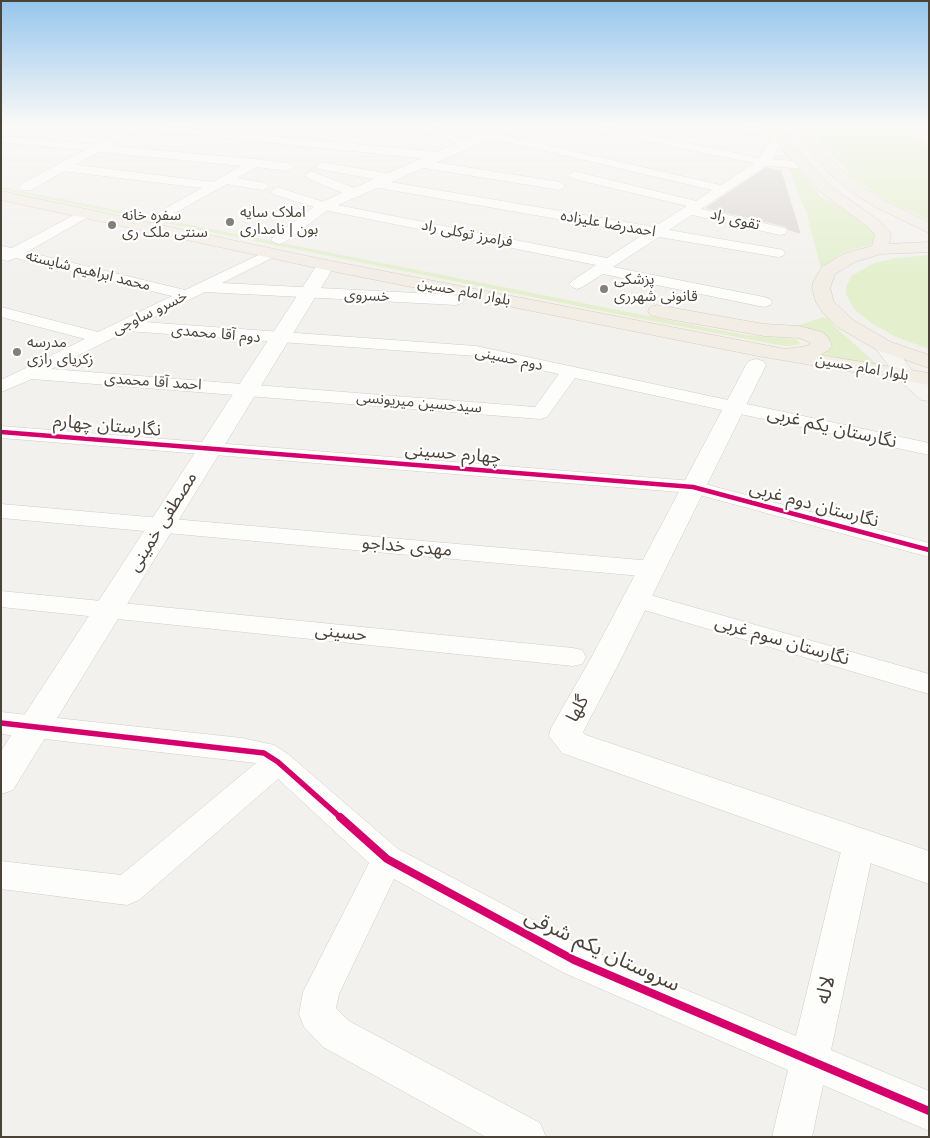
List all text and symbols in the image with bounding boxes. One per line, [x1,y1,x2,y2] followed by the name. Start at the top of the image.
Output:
[240,204,318,239] place label: املاک سایه بون | نامداری
[708,206,762,234] street label: تقوی راد
[122,207,208,242] place label: سفره خانه سنتی ملک ری
[559,207,657,241] street label: احمدرضا علیزاده
[224,216,236,228] marker: املاک سایه بون | نامداری
[420,216,514,252] street label: فرامرز توکلی راد
[106,219,118,231] marker: سفره خانه سنتی ملک ری
[24,247,152,295] street label: محمد ابراهیم شایسته
[614,271,698,306] place label: پزشکی قانونی شهرری
[416,274,512,310] street label: بلوار امام حسین
[598,283,610,295] marker: پزشکی قانونی شهرری
[344,286,390,306] street label: خسروی
[110,287,190,339] street label: خسرو ساوجی
[171,321,261,347] street label: دوم آقا محمدی
[27,334,94,369] place label: مدرسه زکریای رازی
[474,343,544,375] street label: دوم حسینی
[11,346,23,358] marker: مدرسه زکریای رازی
[814,351,910,385] street label: بلوار امام حسین
[104,370,202,394] street label: احمد آقا محمدی
[355,389,483,417] street label: سیدحسین میریونسی
[765,403,899,453] street label: نگارستان یکم غربی
[52,411,162,441] street label: نگارستان چهارم
[404,439,502,469] street label: چهارم حسینی
[124,468,202,576] street label: مصطفی خمینی
[747,477,881,533] street label: نگارستان دوم غربی
[361,532,453,562] street label: مهدی خداجو
[712,611,852,671] street label: نگارستان سوم غربی
[314,620,368,646] street label: حسینی
[562,692,594,726] street label: گلها
[520,904,684,998] street label: سروستان یکم شرقی
[811,974,841,1006] street label: لاله

